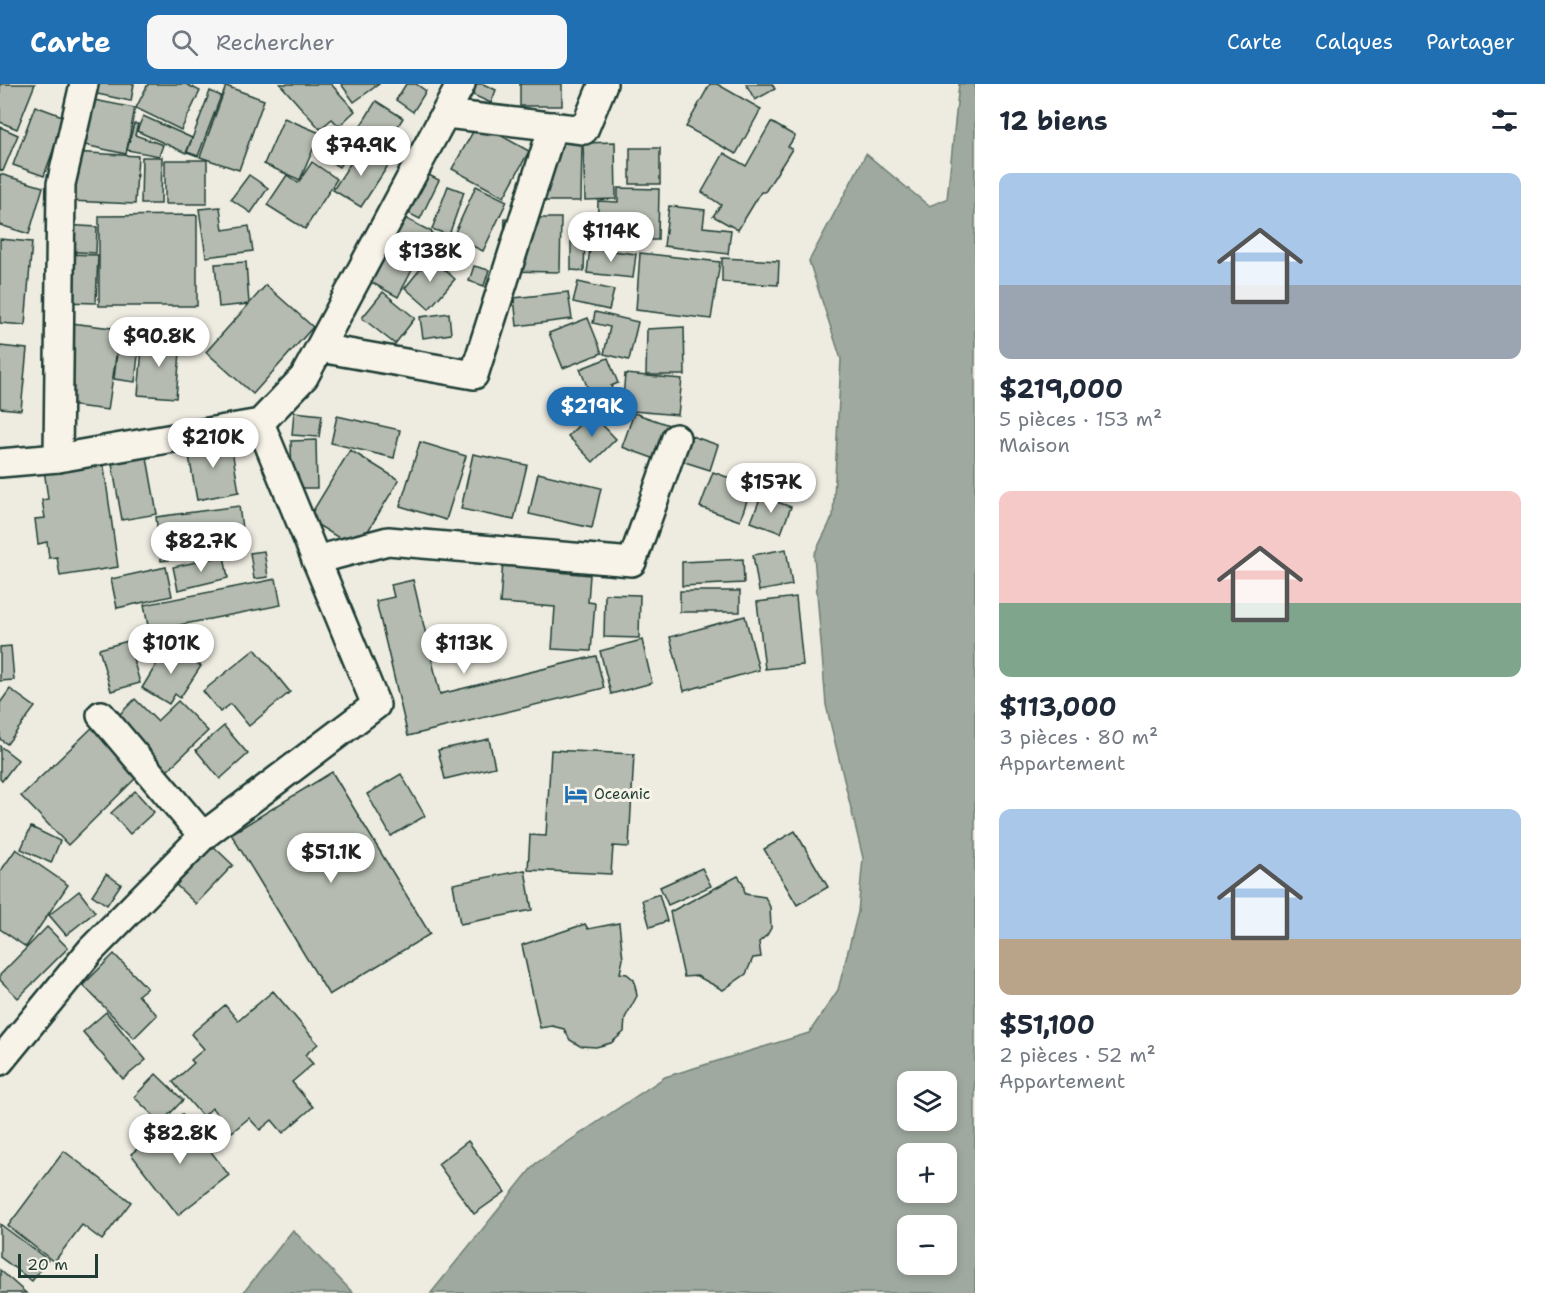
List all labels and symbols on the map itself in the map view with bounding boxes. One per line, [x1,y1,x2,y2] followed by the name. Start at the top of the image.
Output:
[312,126,410,177] pin: $74.9K
[569,212,653,263] pin: $114K
[388,232,472,283] pin: $138K
[110,317,208,368] pin: $90.8K
[550,387,634,438] pin: $219K
[171,418,255,469] pin: $210K
[729,463,813,514] pin: $157K
[152,522,250,573] pin: $82.7K
[129,624,213,675] pin: $101K
[422,624,506,675] pin: $113K
[563,781,589,807] hotel icon: Oceanic
[594,784,650,804] place label: Oceanic
[282,833,380,884] pin: $51.1K
[131,1114,229,1165] pin: $82.8K
[18,1251,98,1278] scale bar

